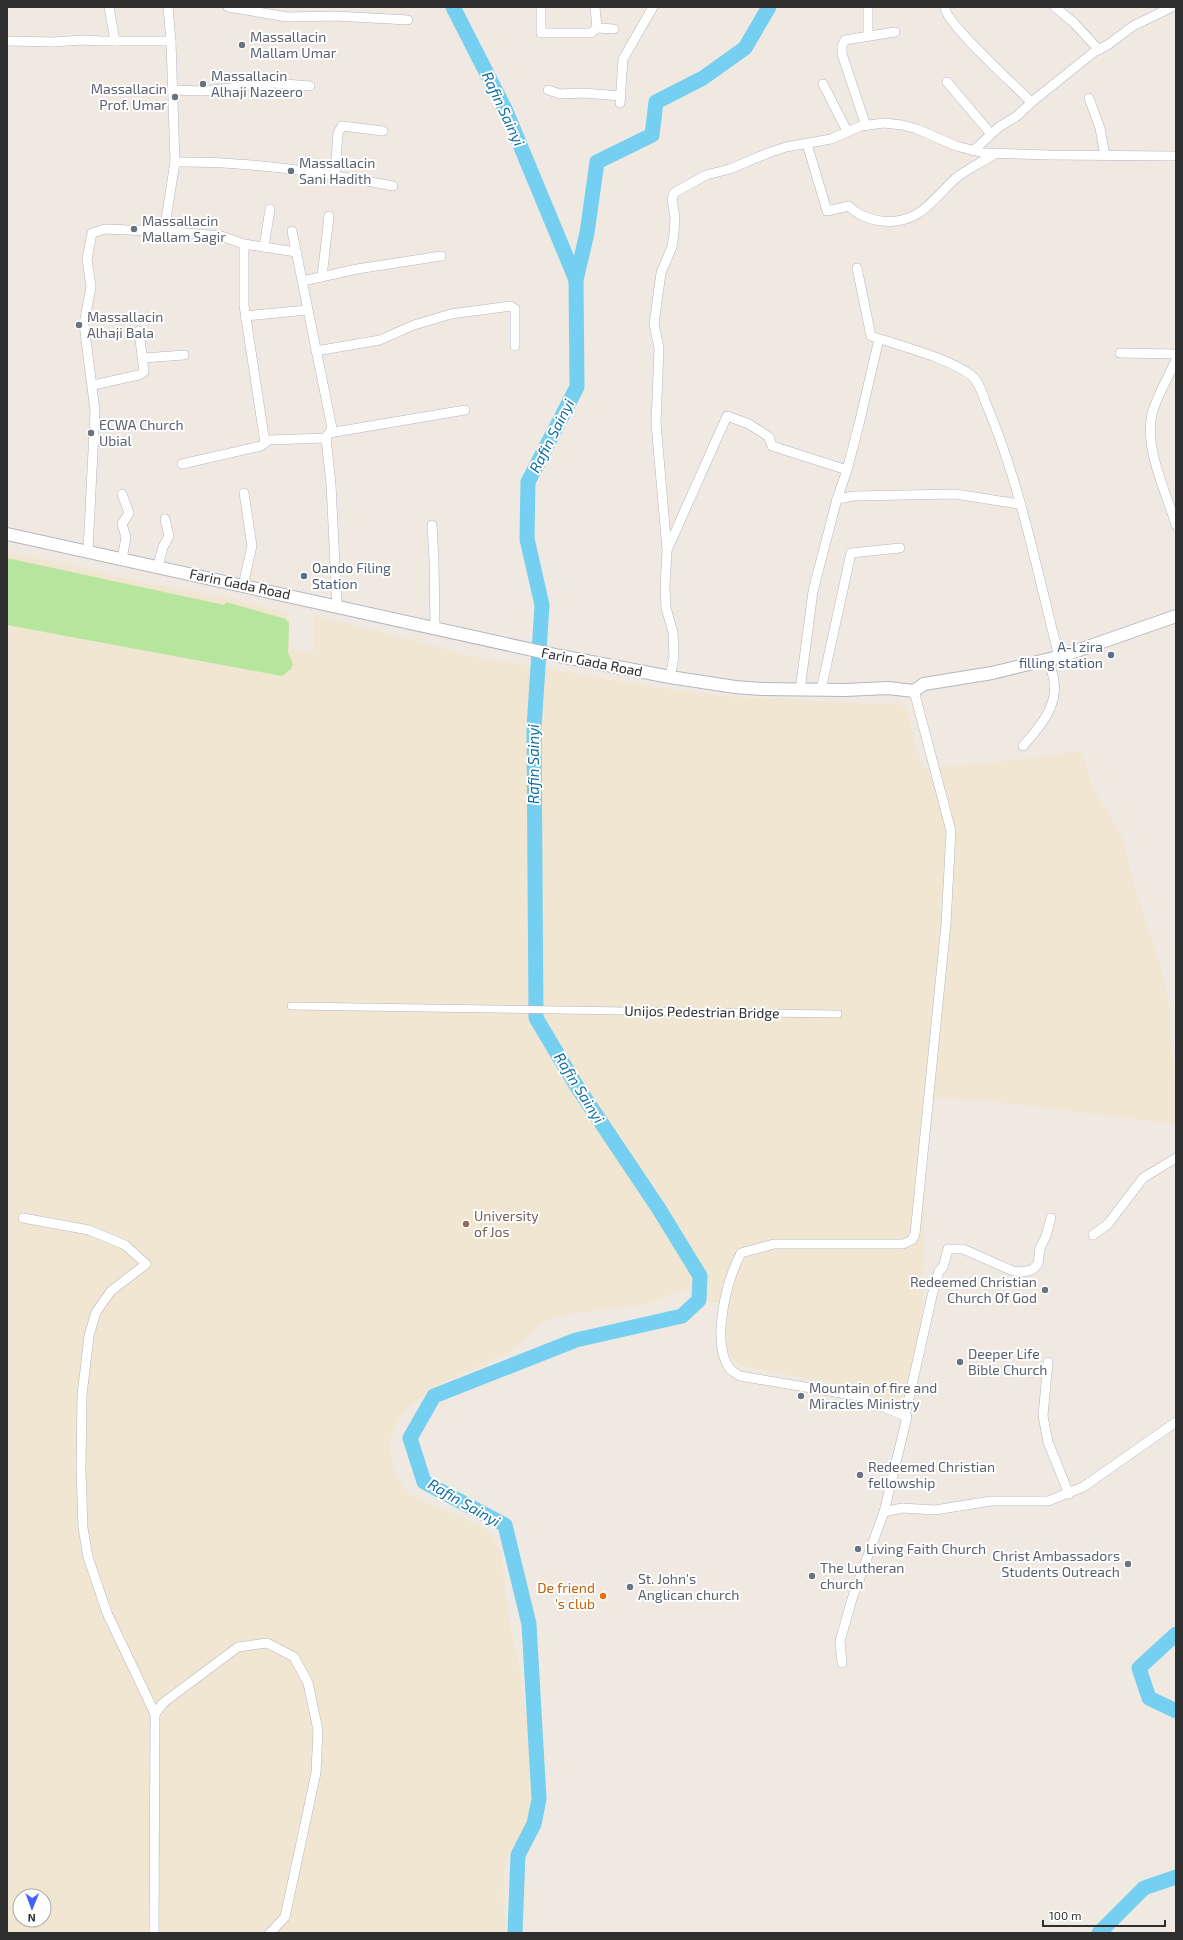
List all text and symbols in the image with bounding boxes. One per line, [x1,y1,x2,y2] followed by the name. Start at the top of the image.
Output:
[250,28,337,61] place label: Massallacin Mallam Umar
[237,40,247,50] marker: Massallacin Mallam Umar
[211,67,303,100] place label: Massallacin Alhaji Nazeero
[478,69,529,149] water label: Rafin Sainyi
[198,79,208,89] marker: Massallacin Alhaji Nazeero
[91,80,167,113] place label: Massallacin Prof. Umar
[170,92,180,102] marker: Massallacin Prof. Umar
[299,154,375,187] place label: Massallacin Sani Hadith
[286,166,296,176] marker: Massallacin Sani Hadith
[142,212,226,245] place label: Massallacin Mallam Sagir
[129,224,139,234] marker: Massallacin Mallam Sagir
[87,308,163,341] place label: Massallacin Alhaji Bala
[74,320,84,330] marker: Massallacin Alhaji Bala
[525,396,578,476] water label: Rafin Sainyi
[99,416,184,449] place label: ECWA Church Ubial
[86,428,96,438] marker: ECWA Church Ubial
[312,559,391,592] place label: Oando Filing Station
[188,565,292,603] street label: Farin Gada Road
[299,571,309,581] marker: Oando Filing Station
[1019,638,1103,671] place label: A-l zira filling station
[540,643,644,680] street label: Farin Gada Road
[1106,650,1116,660] marker: A-l zira filling station
[524,724,543,804] water label: Rafin Sainyi
[624,1002,780,1021] street label: Unijos Pedestrian Bridge
[550,1049,609,1127] water label: Rafin Sainyi
[474,1207,539,1240] place label: University of Jos
[461,1219,471,1229] marker: University of Jos
[910,1273,1037,1306] place label: Redeemed Christian Church Of God
[1040,1285,1050,1295] marker: Redeemed Christian Church Of God
[968,1345,1047,1378] place label: Deeper Life Bible Church
[955,1357,965,1367] marker: Deeper Life Bible Church
[809,1379,937,1412] place label: Mountain of fire and Miracles Ministry
[796,1391,806,1401] marker: Mountain of fire and Miracles Ministry
[868,1458,995,1491] place label: Redeemed Christian fellowship
[855,1470,865,1480] marker: Redeemed Christian fellowship
[425,1474,504,1531] water label: Rafin Sainyi
[866,1540,986,1557] place label: Living Faith Church
[853,1544,863,1554] marker: Living Faith Church
[992,1547,1120,1580] place label: Christ Ambassadors Students Outreach
[820,1559,905,1592] place label: The Lutheran church
[1123,1559,1133,1569] marker: Christ Ambassadors Students Outreach
[638,1570,739,1603] place label: St. John's Anglican church
[807,1571,817,1581] marker: The Lutheran church
[537,1579,595,1612] place label: De friend 's club
[625,1582,635,1592] marker: St. John's Anglican church
[598,1591,608,1601] marker: De friend 's club
[12,1888,52,1928] north arrow
[1043,1902,1165,1928] scale bar
[1049,1908,1081,1922] text: 100 m
[28,1912,36,1925] text: N

